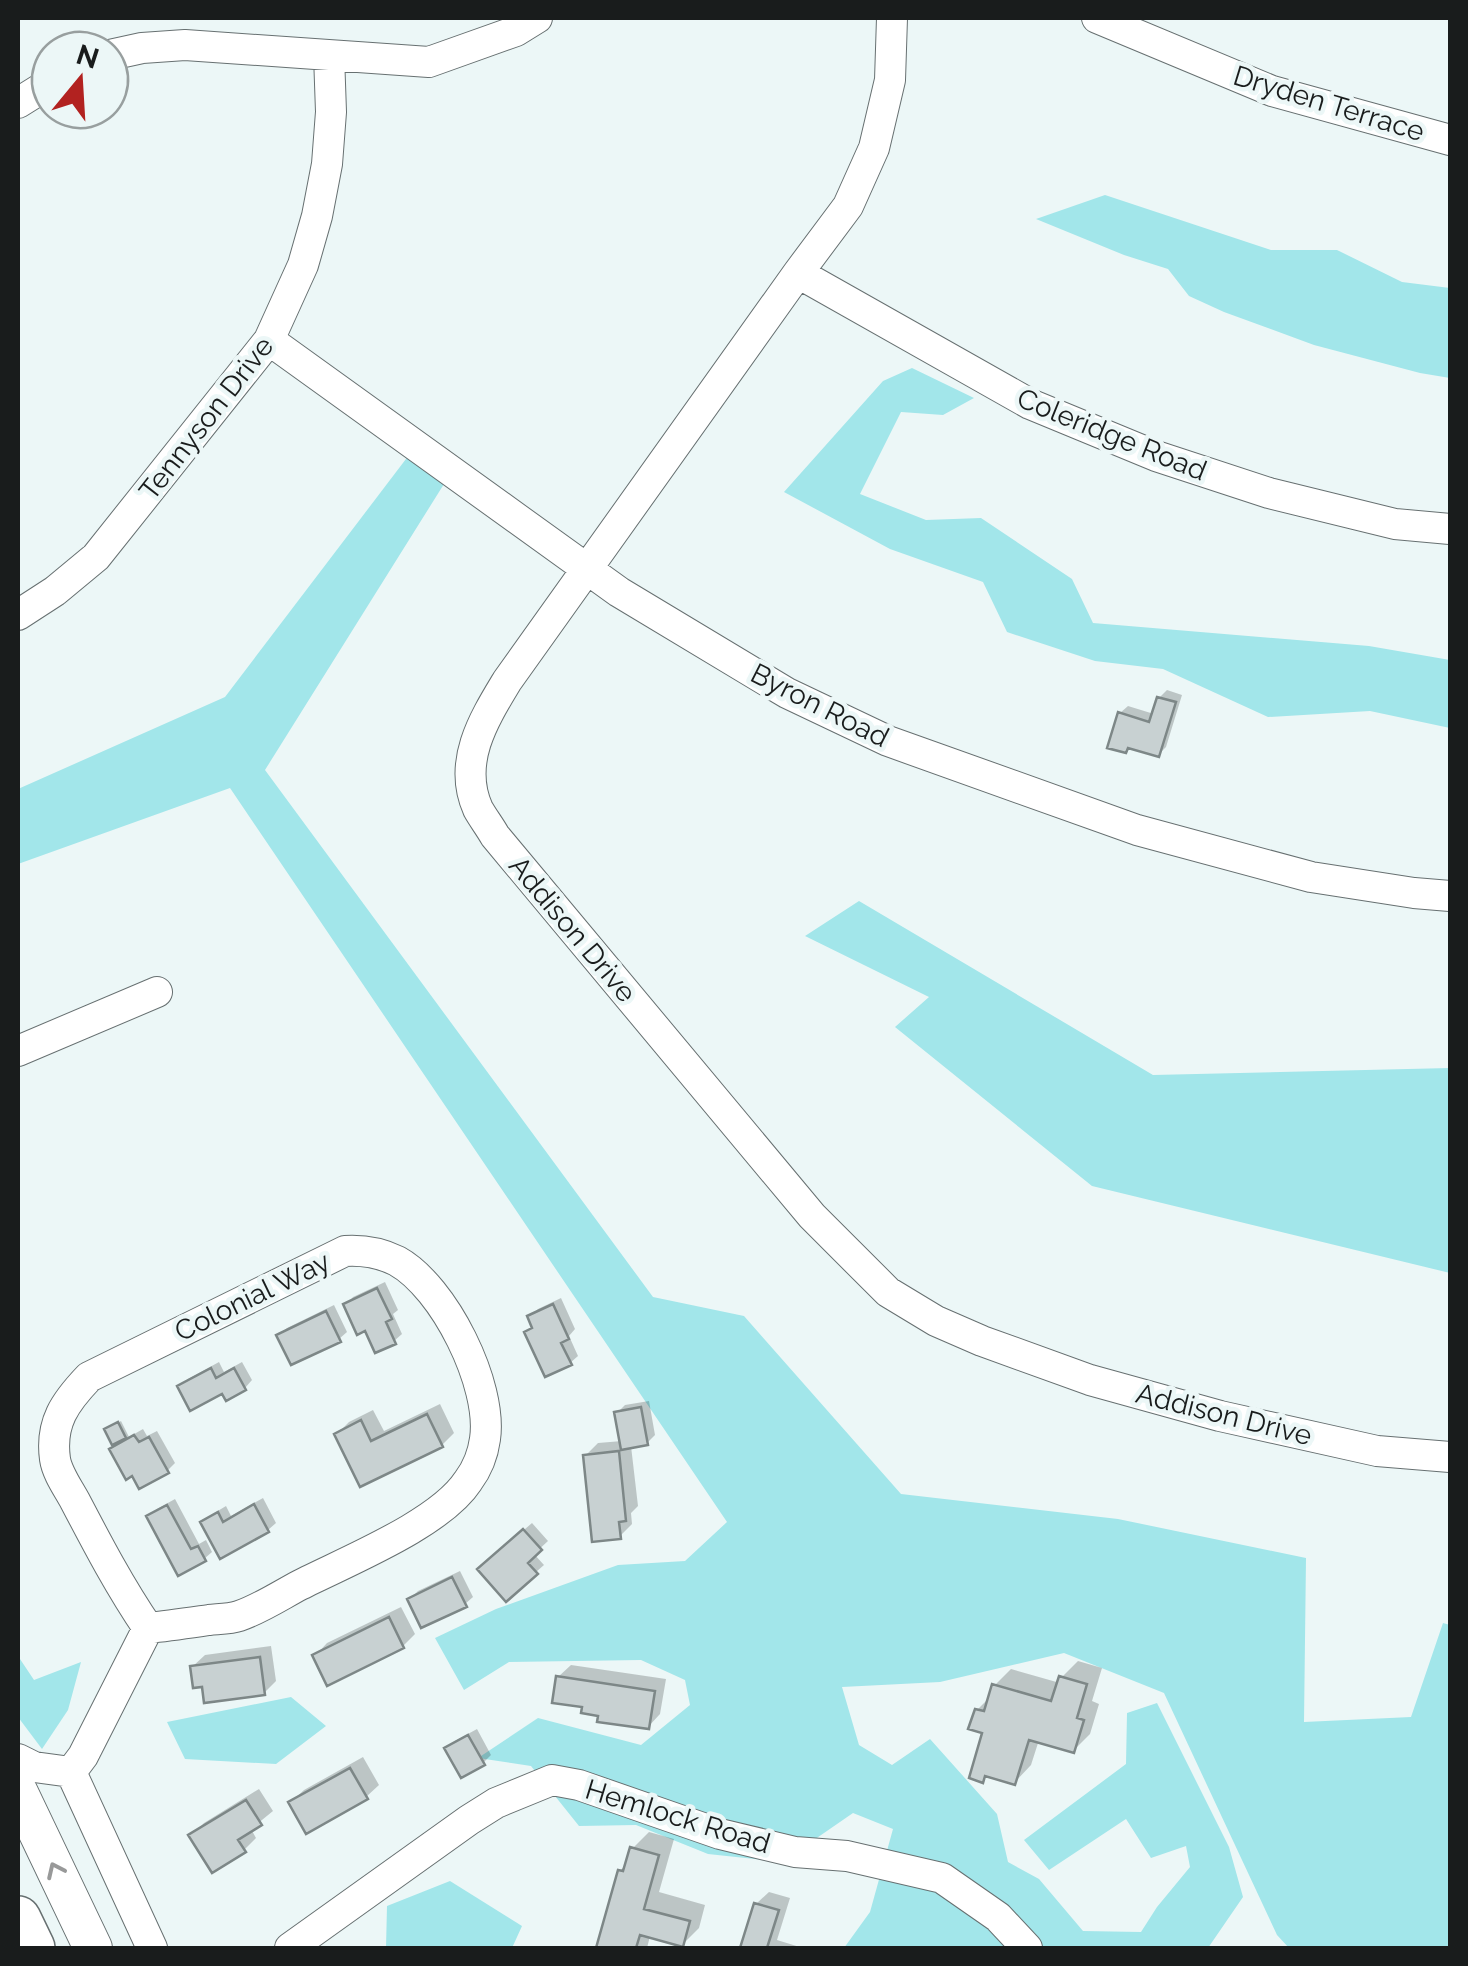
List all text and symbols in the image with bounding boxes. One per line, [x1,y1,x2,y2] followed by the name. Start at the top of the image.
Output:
[30,30,130,130] north arrow
[72,38,103,76] text: N
[1229,59,1428,148] street label: Dryden Terrace
[132,330,280,506] street label: Tennyson Drive
[1012,381,1211,487] street label: Coleridge Road
[745,657,894,754] street label: Byron Road
[502,850,643,1009] street label: Addison Drive
[169,1245,335,1348] street label: Colonial Way
[1133,1377,1315,1452] street label: Addison Drive
[582,1773,774,1860] street label: Hemlock Road
[48,1862,67,1880] one-way arrow

